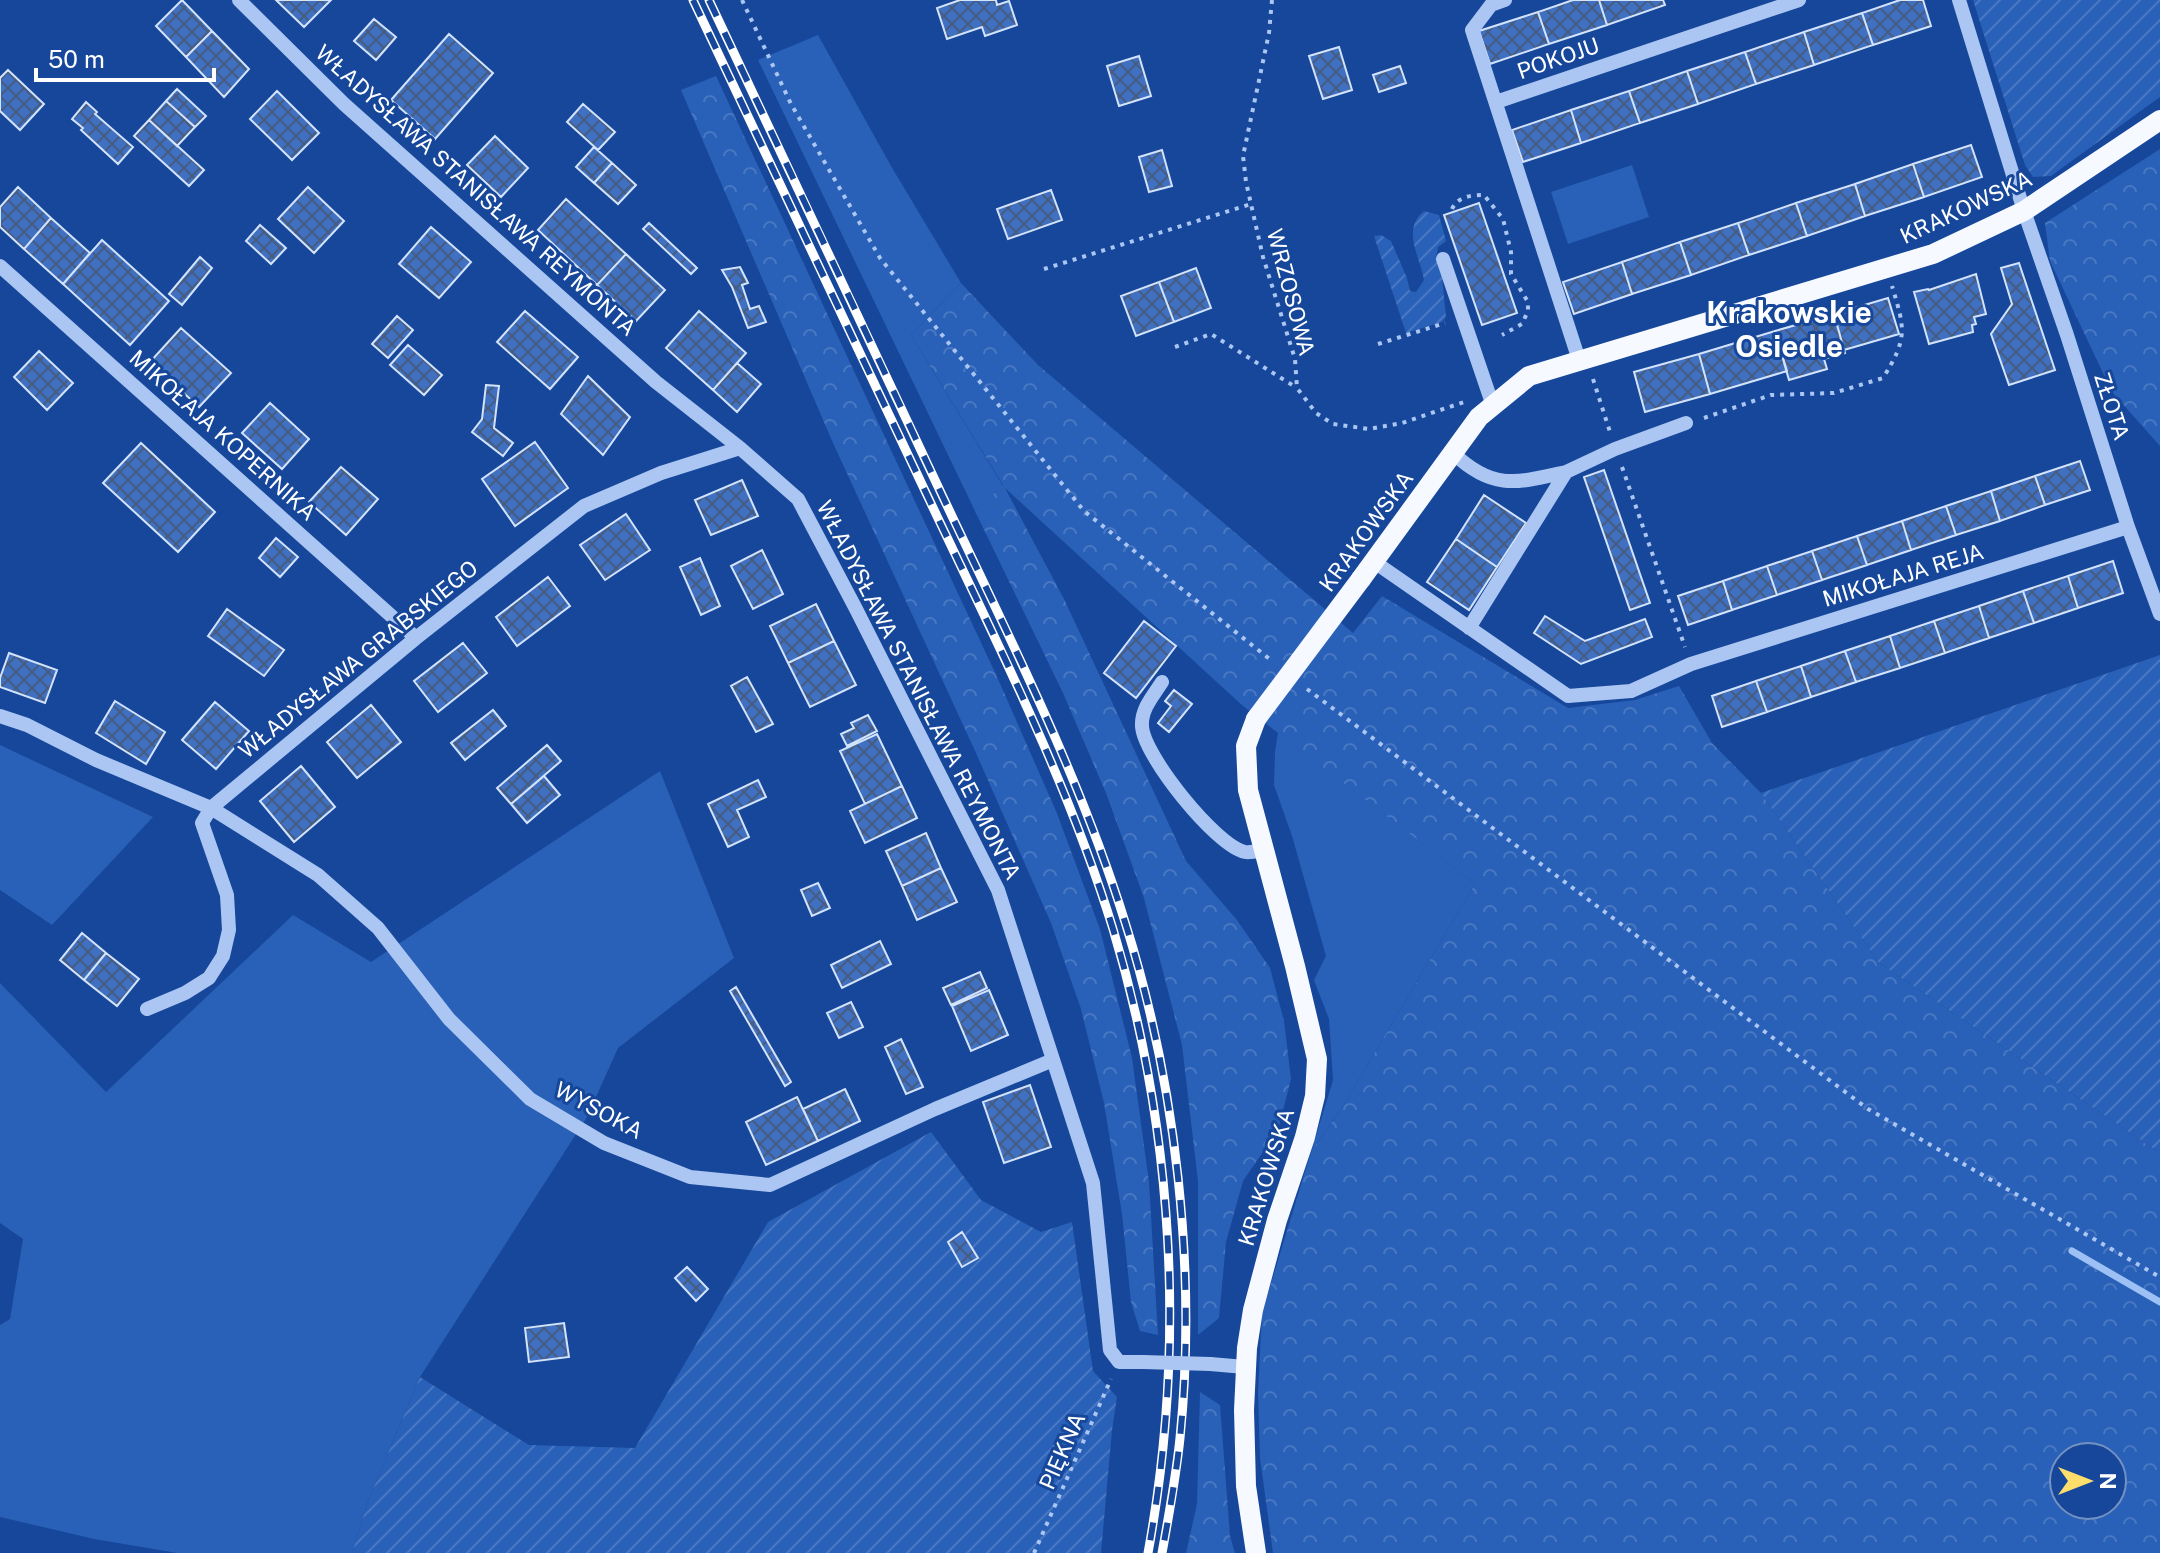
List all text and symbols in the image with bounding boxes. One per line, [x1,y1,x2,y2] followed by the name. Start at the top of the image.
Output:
[36,32,214,82] scale bar
[1514,32,1602,84] street label: POKOJU
[310,39,642,341] street label: WŁADYSŁAWA STANISŁAWA REYMONTA
[48,45,105,73] text: 50 m
[1896,165,2036,249] street label: KRAKOWSKA
[1262,226,1320,358] street label: WRZOSOWA
[1706,294,1872,364] district label: Krakowskie Osiedle
[124,344,322,526] street label: MIKOŁAJA KOPERNIKA
[2089,369,2135,443] street label: ZŁOTA
[1314,466,1418,596] street label: KRAKOWSKA
[812,496,1026,884] street label: WŁADYSŁAWA STANISŁAWA REYMONTA
[1819,538,1987,612] street label: MIKOŁAJA REJA
[233,554,483,764] street label: WŁADYSŁAWA GRABSKIEGO
[551,1076,647,1144] street label: WYSOKA
[1233,1105,1299,1249] street label: KRAKOWSKA
[1034,1409,1090,1493] street label: PIĘKNA
[2048,1441,2128,1521] north arrow
[2095,1472,2121,1490] text: N

